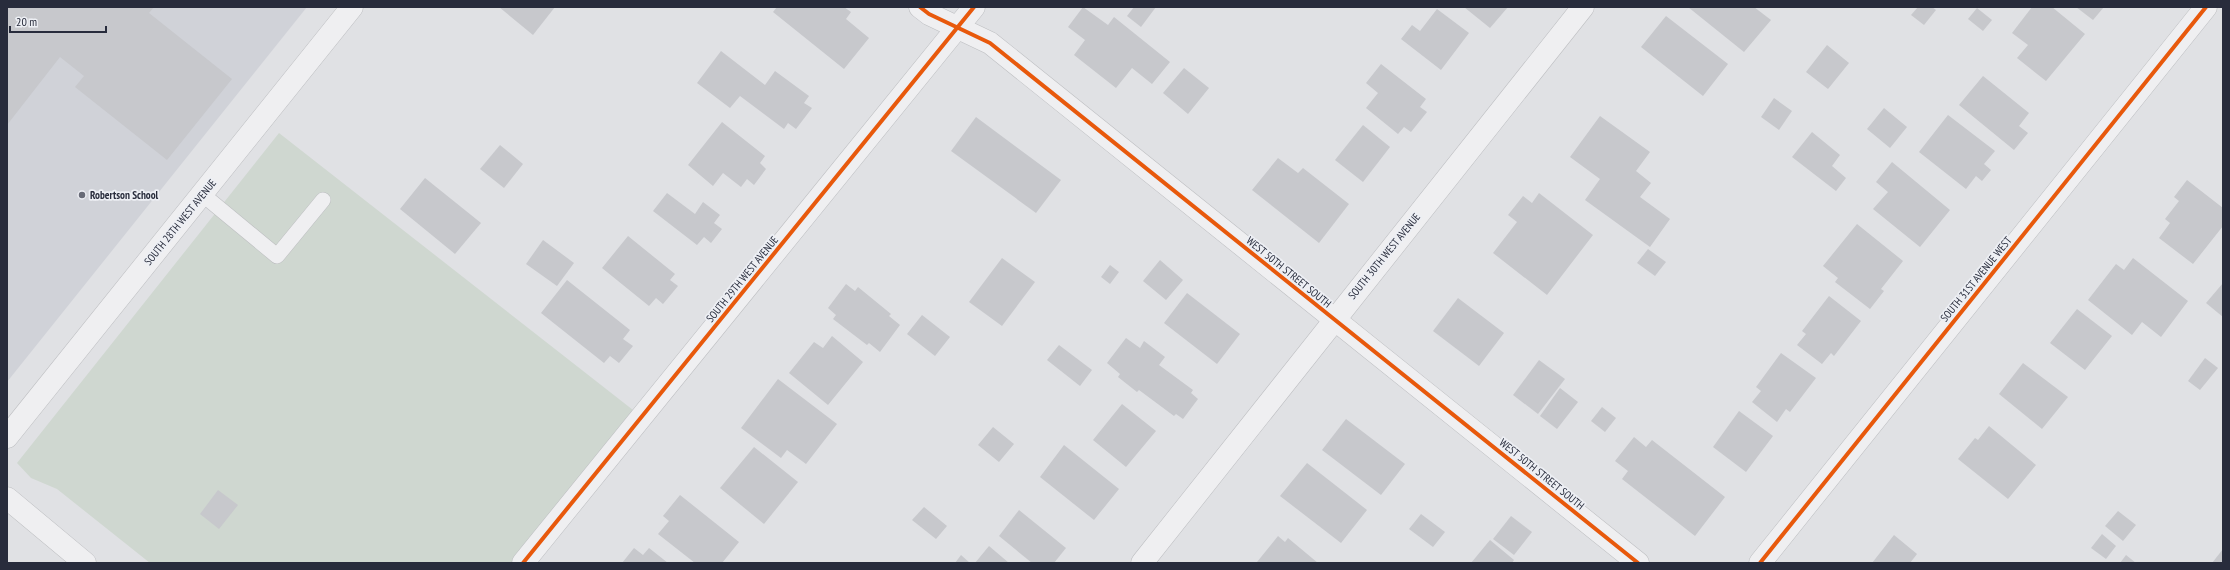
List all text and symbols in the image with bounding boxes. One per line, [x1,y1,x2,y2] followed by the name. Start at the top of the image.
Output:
[10,8,106,34] scale bar
[16,14,37,29] text: 20 m
[141,176,219,268] street label: SOUTH 28TH WEST AVENUE
[90,188,159,202] place label: Robertson School
[77,190,87,200] marker: Robertson School
[1345,210,1423,302] street label: SOUTH 30TH WEST AVENUE
[703,233,781,325] street label: SOUTH 29TH WEST AVENUE
[1244,233,1334,311] street label: WEST 50TH STREET SOUTH
[1937,233,2015,324] street label: SOUTH 31ST AVENUE WEST
[1497,435,1587,513] street label: WEST 50TH STREET SOUTH

